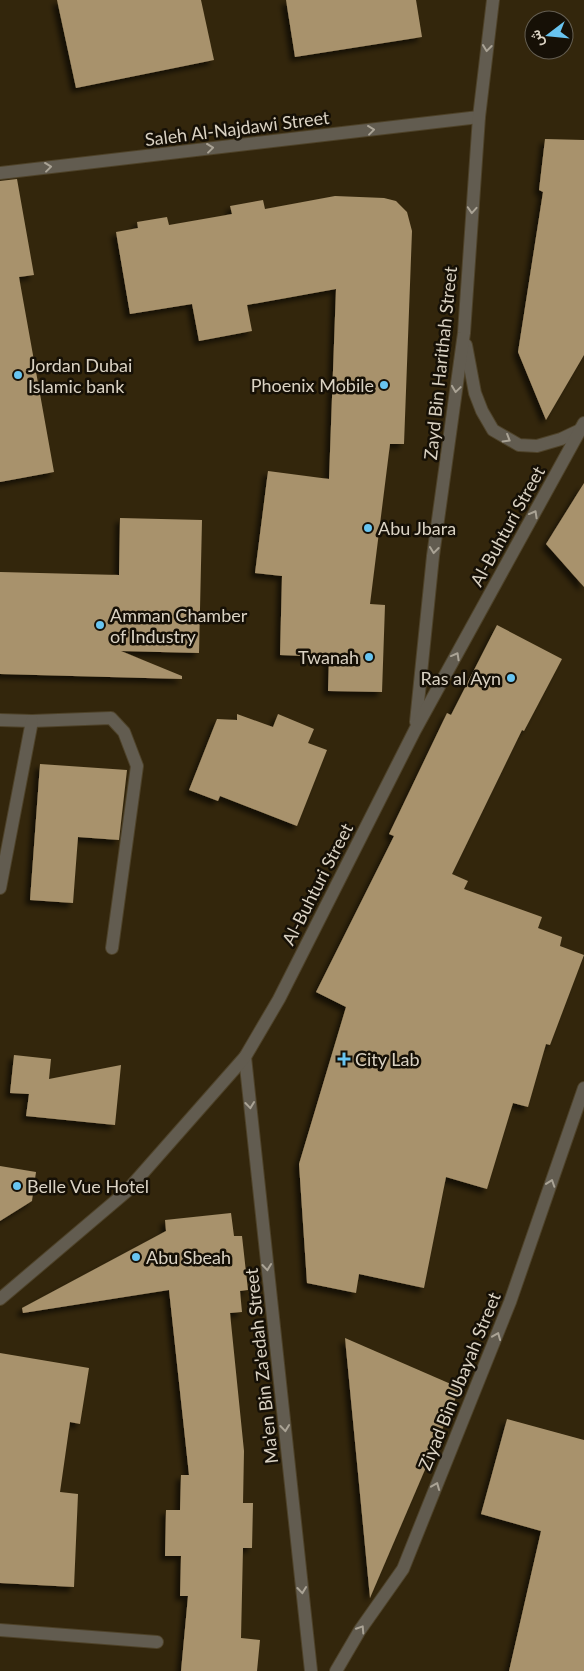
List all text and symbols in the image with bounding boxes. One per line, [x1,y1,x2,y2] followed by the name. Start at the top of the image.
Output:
[524,10,574,60] north arrow
[525,28,547,49] text: ش
[482,45,493,53] one-way arrow
[144,106,331,150] street label: Saleh Al-Najdawi Street
[368,125,376,136] one-way arrow
[206,143,214,154] one-way arrow
[45,162,53,173] one-way arrow
[467,206,478,214] one-way arrow
[419,265,461,461] street label: Zayd Bin Harithah Street
[28,354,132,397] place label: Jordan Dubai Islamic bank
[12,369,24,381] marker: Jordan Dubai Islamic bank
[251,374,374,396] place label: Phoenix Mobile
[378,379,390,391] marker: Phoenix Mobile
[452,385,462,394] one-way arrow
[502,432,511,442] one-way arrow
[465,462,549,590] street label: Al-Buhturi Street
[528,510,538,519] one-way arrow
[378,517,456,539] place label: Abu Jbara
[362,522,374,534] marker: Abu Jbara
[429,547,440,555] one-way arrow
[110,604,248,647] place label: Amman Chamber of Industry
[94,619,106,631] marker: Amman Chamber of Industry
[298,646,359,668] place label: Twanah
[363,651,375,663] marker: Twanah
[449,653,459,662] one-way arrow
[421,667,501,689] place label: Ras al Ayn
[505,672,517,684] marker: Ras al Ayn
[277,819,357,949] street label: Al-Buhturi Street
[355,1048,420,1070] place label: City Lab
[337,1052,351,1066] marker: City Lab
[244,1101,255,1109] one-way arrow
[27,1175,149,1197] place label: Belle Vue Hotel
[545,1179,555,1187] one-way arrow
[11,1180,23,1192] marker: Belle Vue Hotel
[146,1246,231,1268] place label: Abu Sbeah
[130,1251,142,1263] marker: Abu Sbeah
[262,1263,273,1271] one-way arrow
[240,1267,282,1465] street label: Ma'en Bin Za'edah Street
[413,1288,505,1473] street label: Ziyad Bin Ubayah Street
[491,1332,501,1340] one-way arrow
[279,1424,290,1432] one-way arrow
[430,1482,440,1491] one-way arrow
[296,1586,307,1594] one-way arrow
[355,1625,364,1635] one-way arrow

